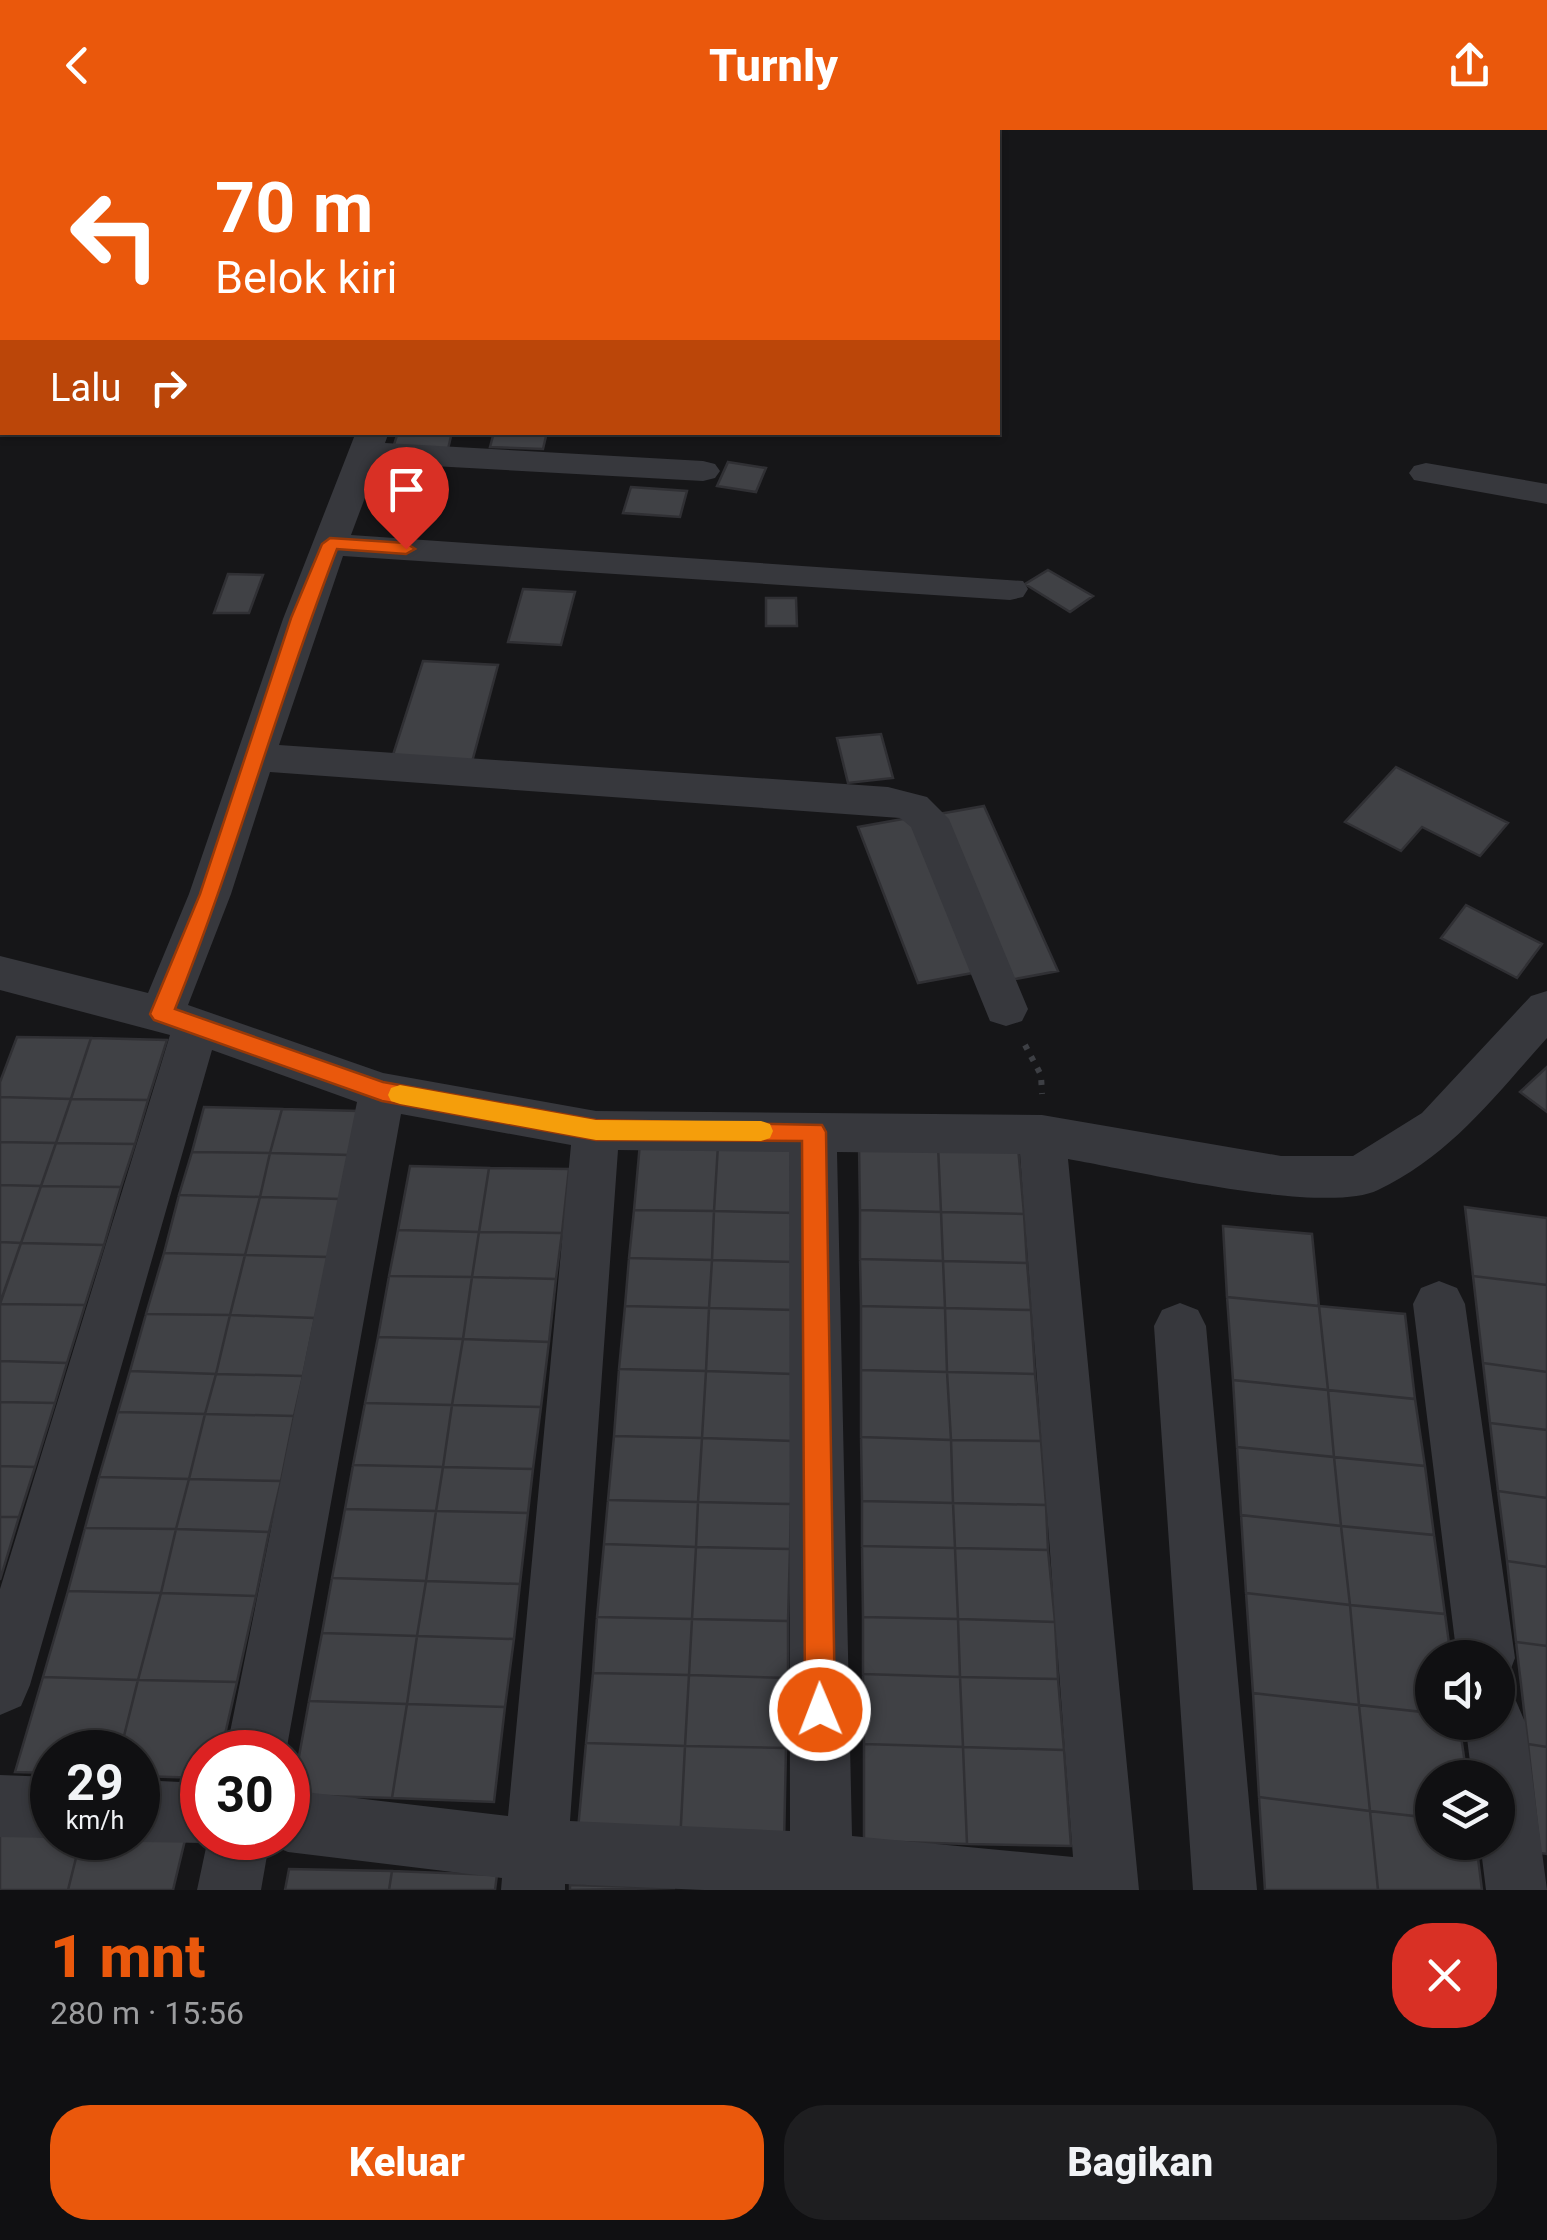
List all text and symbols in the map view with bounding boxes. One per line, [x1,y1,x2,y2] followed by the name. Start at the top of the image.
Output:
[50,38,105,93] icon: back
[1442,38,1497,93] icon: share
[709,39,838,92] text: Turnly
[215,167,373,249] text: 70 m
[50,170,180,300] icon: left
[215,251,397,304] text: Belok kiri
[141,360,196,415] icon: right
[50,366,121,410] text: Lalu
[364,447,449,550] pin
[379,462,434,517] icon: arrive
[1415,1640,1515,1860] map controls
[1415,1640,1515,1740] button: sound
[768,1658,872,1762] position arrow
[180,1730,310,1860] speed limit sign: 30
[66,1754,124,1812] text: 29
[1415,1760,1515,1860] button: layers
[66,1806,124,1835] text: km/h
[50,1921,206,1992] text: 1 mnt
[1392,1923,1497,2028] button: close
[50,1994,244,2032] text: 280 m · 15:56
[50,2105,764,2220] button: Keluar
[784,2105,1497,2220] button: Bagikan

